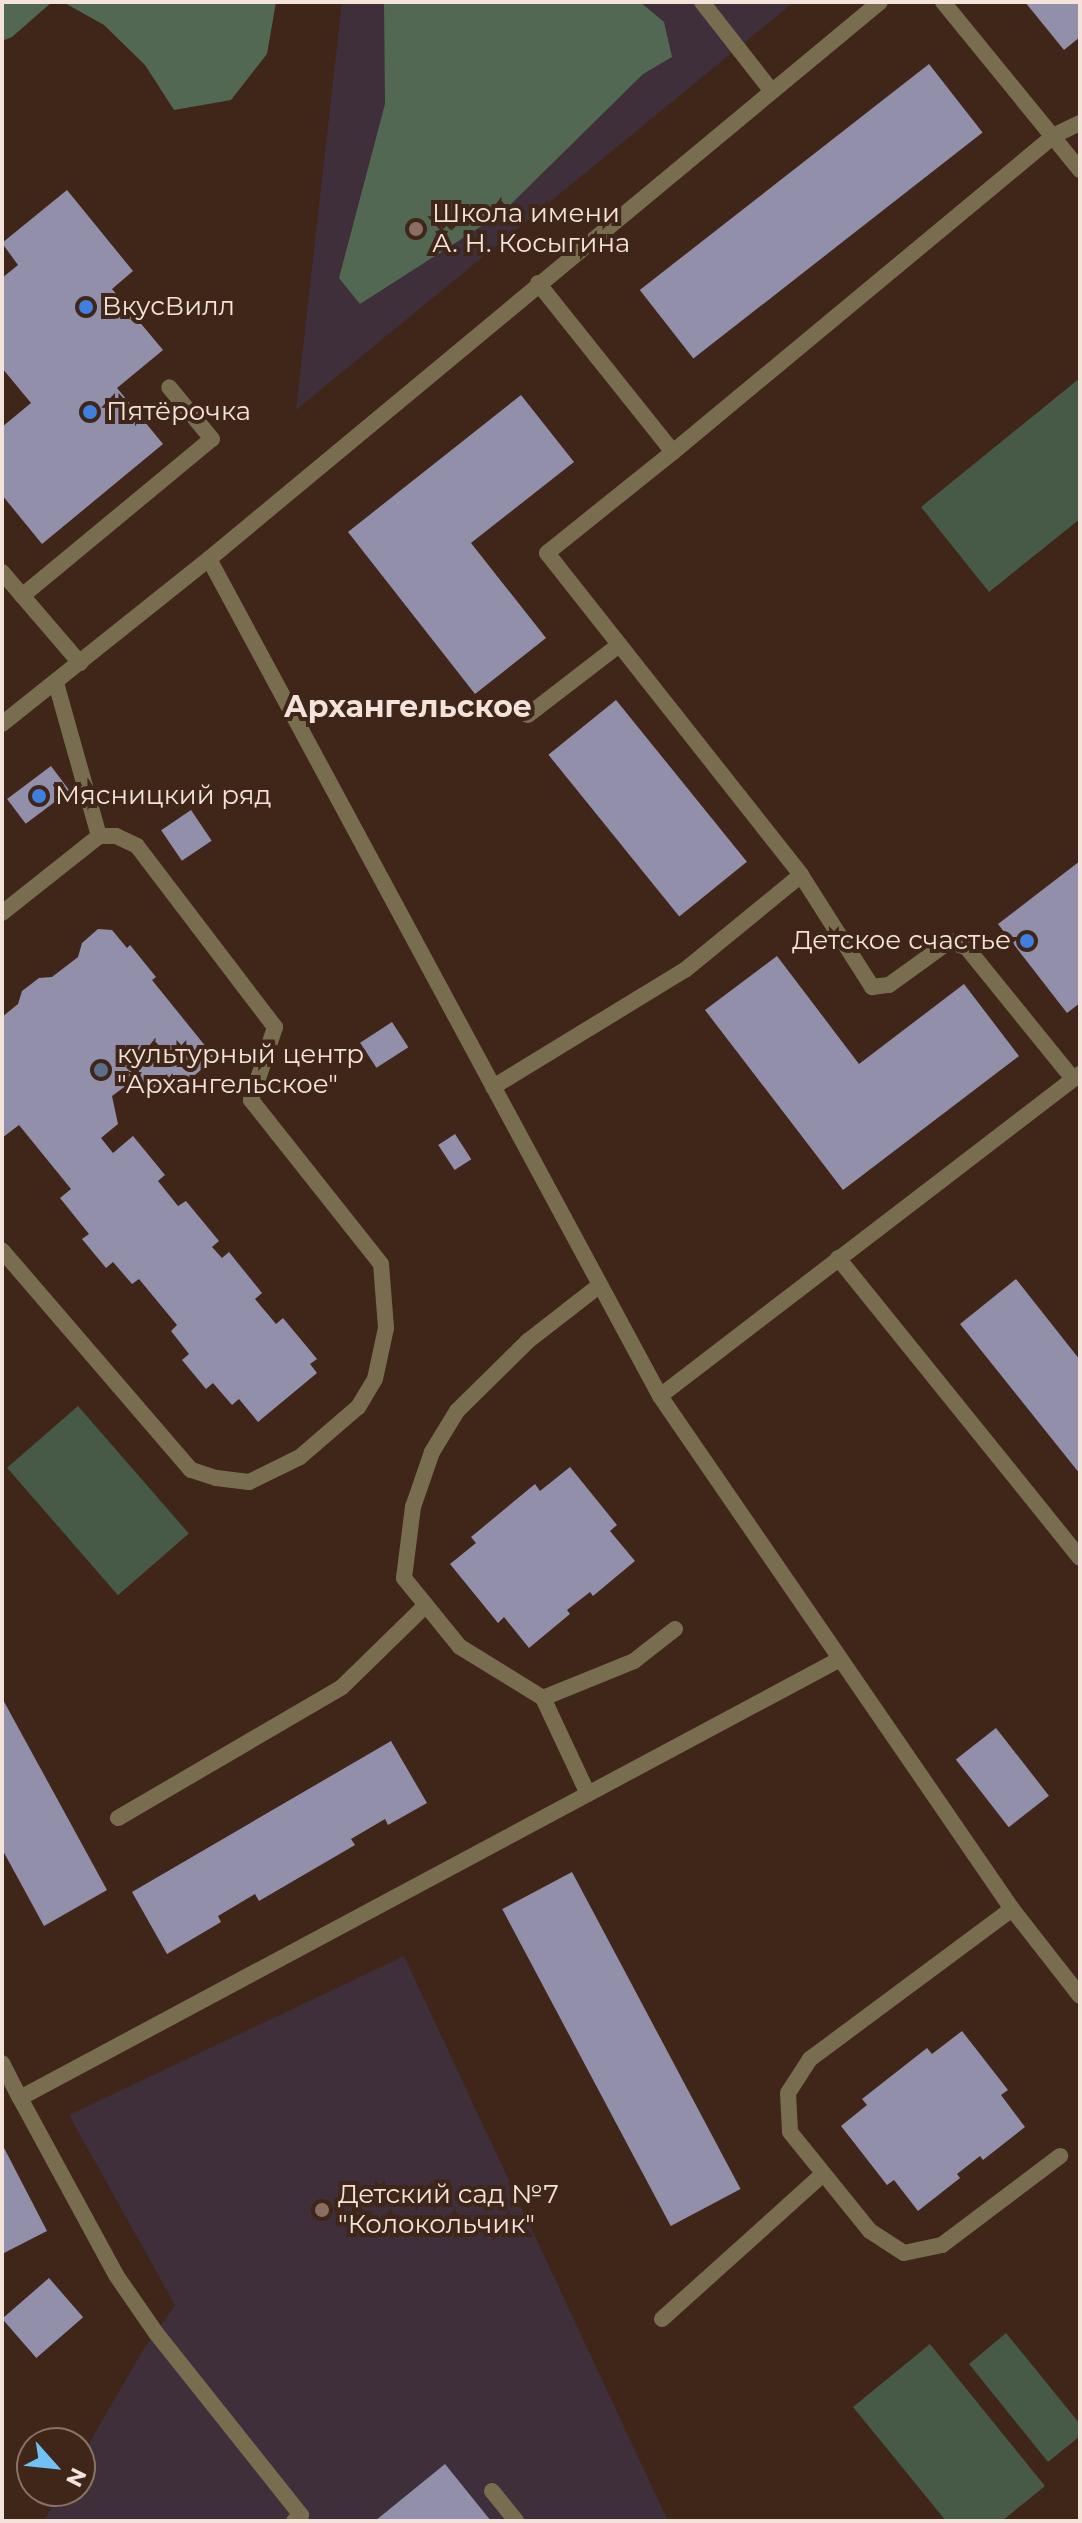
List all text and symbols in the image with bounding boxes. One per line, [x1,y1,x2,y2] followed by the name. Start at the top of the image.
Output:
[432,198,630,260] place label: Школа имени А. Н. Косыгина
[407,220,425,238] marker: Школа имени А. Н. Косыгина
[102,291,235,323] place label: ВкусВилл
[77,298,95,316] marker: ВкусВилл
[106,396,251,428] place label: Пятёрочка
[81,403,99,421] marker: Пятёрочка
[284,689,532,725] district label: Архангельское
[55,780,271,812] place label: Мясницкий ряд
[30,787,48,805] marker: Мясницкий ряд
[792,925,1011,957] place label: Детское счастье
[1018,932,1036,950] marker: Детское счастье
[117,1039,364,1100] place label: культурный центр "Архангельское"
[92,1061,110,1079] marker: культурный центр "Архангельское"
[338,2179,559,2240] place label: Детский сад №7 "Колокольчик"
[313,2201,331,2219] marker: Детский сад №7 "Колокольчик"
[16,2427,96,2507] north arrow
[60,2463,92,2491] text: N

